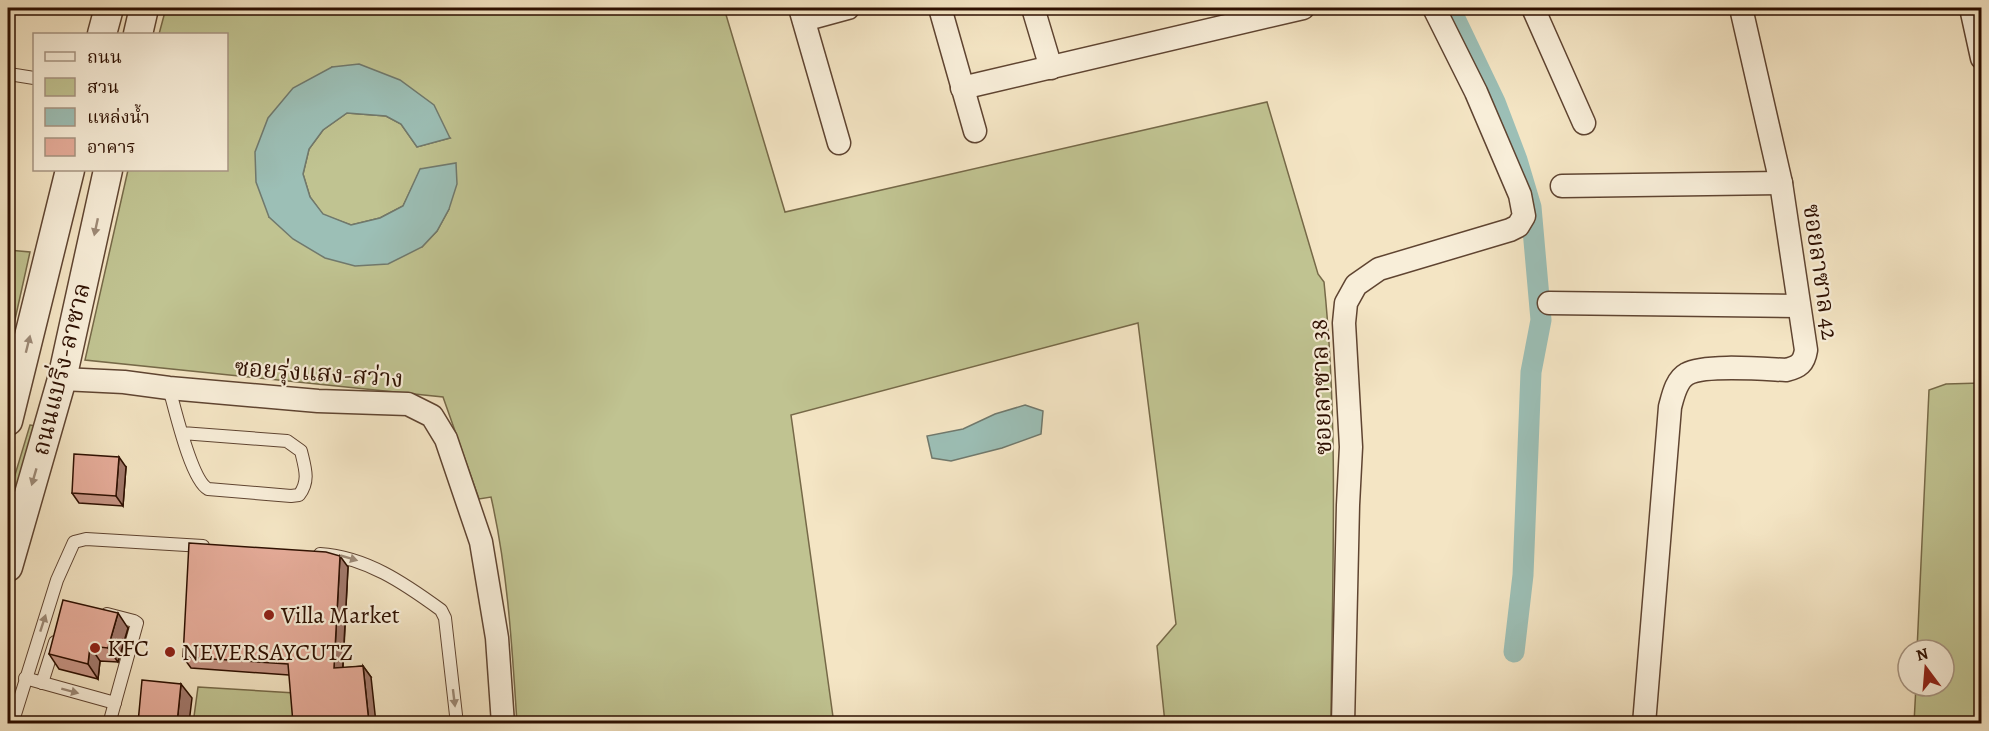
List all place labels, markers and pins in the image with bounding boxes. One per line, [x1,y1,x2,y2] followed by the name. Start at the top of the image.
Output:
[280,599,400,631] place label: Villa Market
[262,608,276,622] marker: Villa Market
[107,632,149,664] place label: KFC
[182,636,353,668] place label: NEVERSAYCUTZ
[88,641,102,655] marker: KFC
[163,645,177,659] marker: NEVERSAYCUTZ

